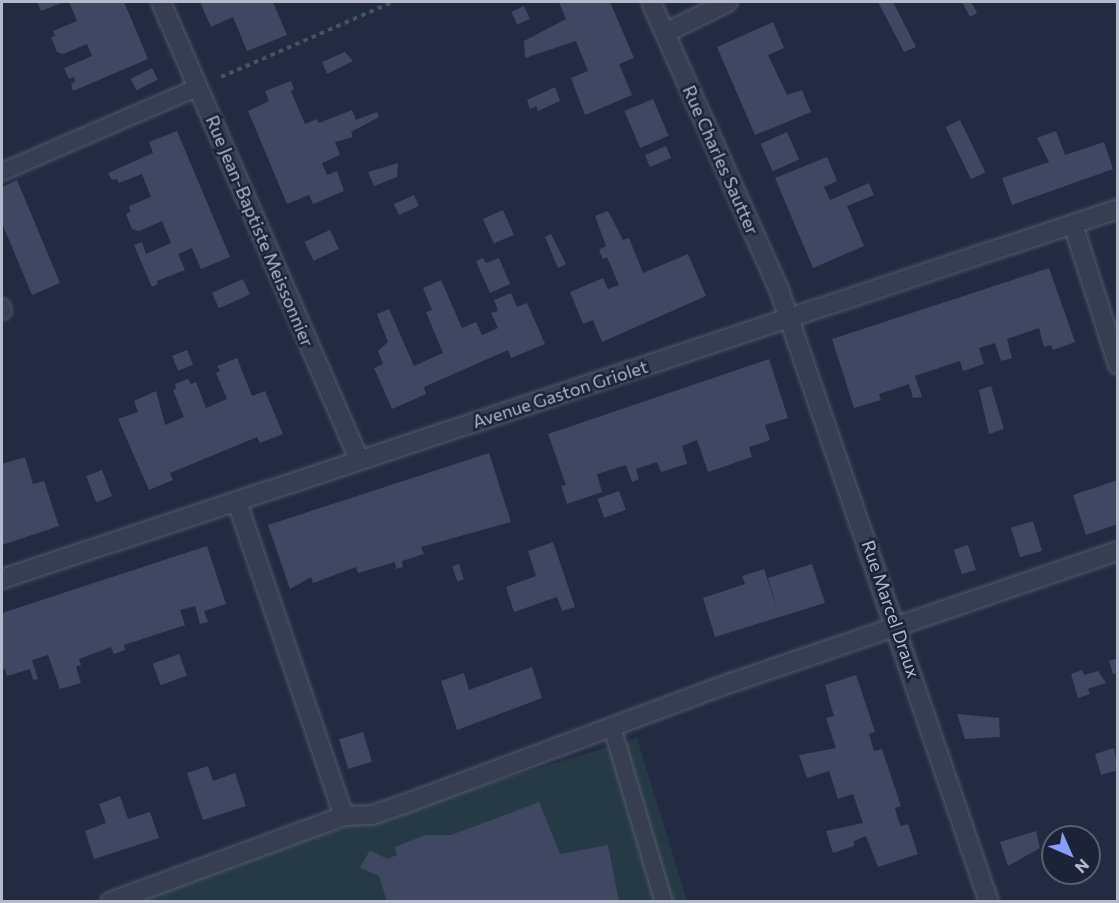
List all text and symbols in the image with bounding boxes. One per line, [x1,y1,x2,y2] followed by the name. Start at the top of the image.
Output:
[678,82,764,238] street label: Rue Charles Sautter
[201,112,319,350] street label: Rue Jean-Baptiste Meissonnier
[470,355,650,433] street label: Avenue Gaston Griolet
[857,537,925,681] street label: Rue Marcel Draux
[1041,825,1101,885] north arrow
[1072,856,1094,878] text: N

